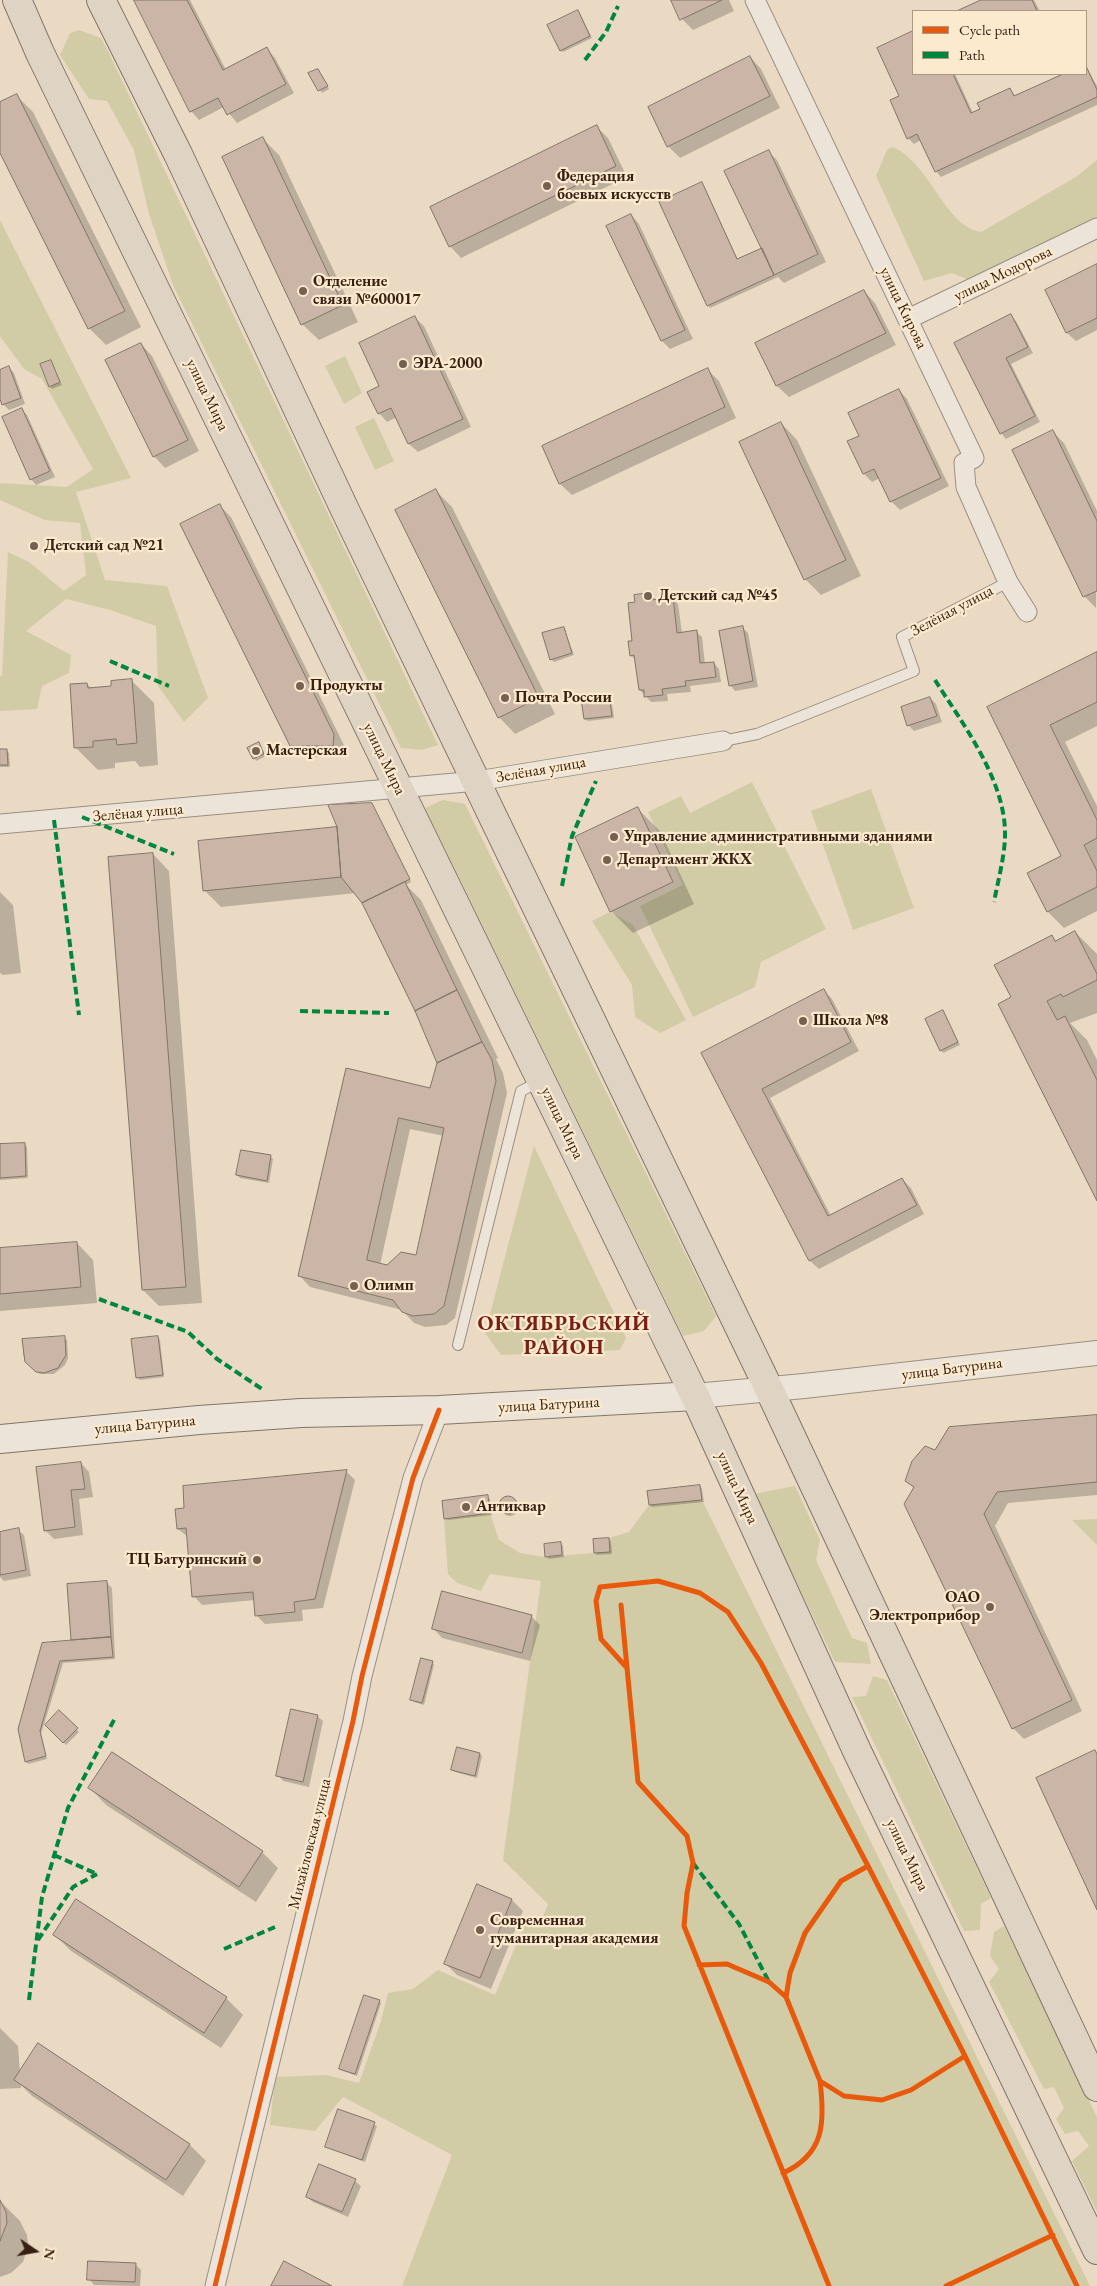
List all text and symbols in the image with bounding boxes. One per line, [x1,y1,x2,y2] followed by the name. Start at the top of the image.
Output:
[912,10,1087,75] legend
[959,20,1020,39] text: Cycle path
[959,45,985,64] text: Path
[557,167,671,205] place label: Федерация боевых искусств
[541,180,553,192] marker: Федерация боевых искусств
[951,242,1055,306] street label: улица Модорова
[875,264,931,352] street label: улица Кирова
[313,272,421,310] place label: Отделение связи №600017
[297,285,309,297] marker: Отделение связи №600017
[413,354,482,374] place label: ЭРА-2000
[181,356,233,434] street label: улица Мира
[397,358,409,370] marker: ЭРА-2000
[44,536,164,556] place label: Детский сад №21
[28,540,40,552] marker: Детский сад №21
[907,581,997,641] street label: Зелёная улица
[658,586,778,606] place label: Детский сад №45
[642,590,654,602] marker: Детский сад №45
[310,676,383,696] place label: Продукты
[294,680,306,692] marker: Продукты
[515,688,612,708] place label: Почта России
[499,692,511,704] marker: Почта России
[358,720,410,798] street label: улица Мира
[266,741,347,761] place label: Мастерская
[250,745,262,757] marker: Мастерская
[495,753,587,787] street label: Зелёная улица
[92,799,184,827] street label: Зелёная улица
[624,827,933,847] place label: Управление административными зданиями
[608,831,620,843] marker: Управление административными зданиями
[617,850,752,870] place label: Департамент ЖКХ
[601,854,613,866] marker: Департамент ЖКХ
[813,1011,889,1031] place label: Школа №8
[797,1015,809,1027] marker: Школа №8
[536,1084,588,1162] street label: улица Мира
[364,1276,414,1296] place label: Олимп
[348,1280,360,1292] marker: Олимп
[476,1311,652,1361] district label: ОКТЯБРЬСКИЙ РАЙОН
[901,1353,1003,1385] street label: улица Батурина
[498,1393,600,1417] street label: улица Батурина
[94,1411,196,1439] street label: улица Батурина
[712,1449,762,1527] street label: улица Мира
[476,1497,546,1517] place label: Антиквар
[460,1501,472,1513] marker: Антиквар
[126,1550,247,1570] place label: ТЦ Батуринский
[251,1554,263,1566] marker: ТЦ Батуринский
[869,1588,980,1626] place label: ОАО Электроприбор
[984,1601,996,1613] marker: ОАО Электроприбор
[284,1776,336,1912] street label: Михайловская улица
[881,1816,933,1894] street label: улица Мира
[490,1911,659,1949] place label: Современная гуманитарная академия
[474,1924,486,1936] marker: Современная гуманитарная академия
[10,2226,60,2276] north arrow
[40,2247,60,2262] text: N

